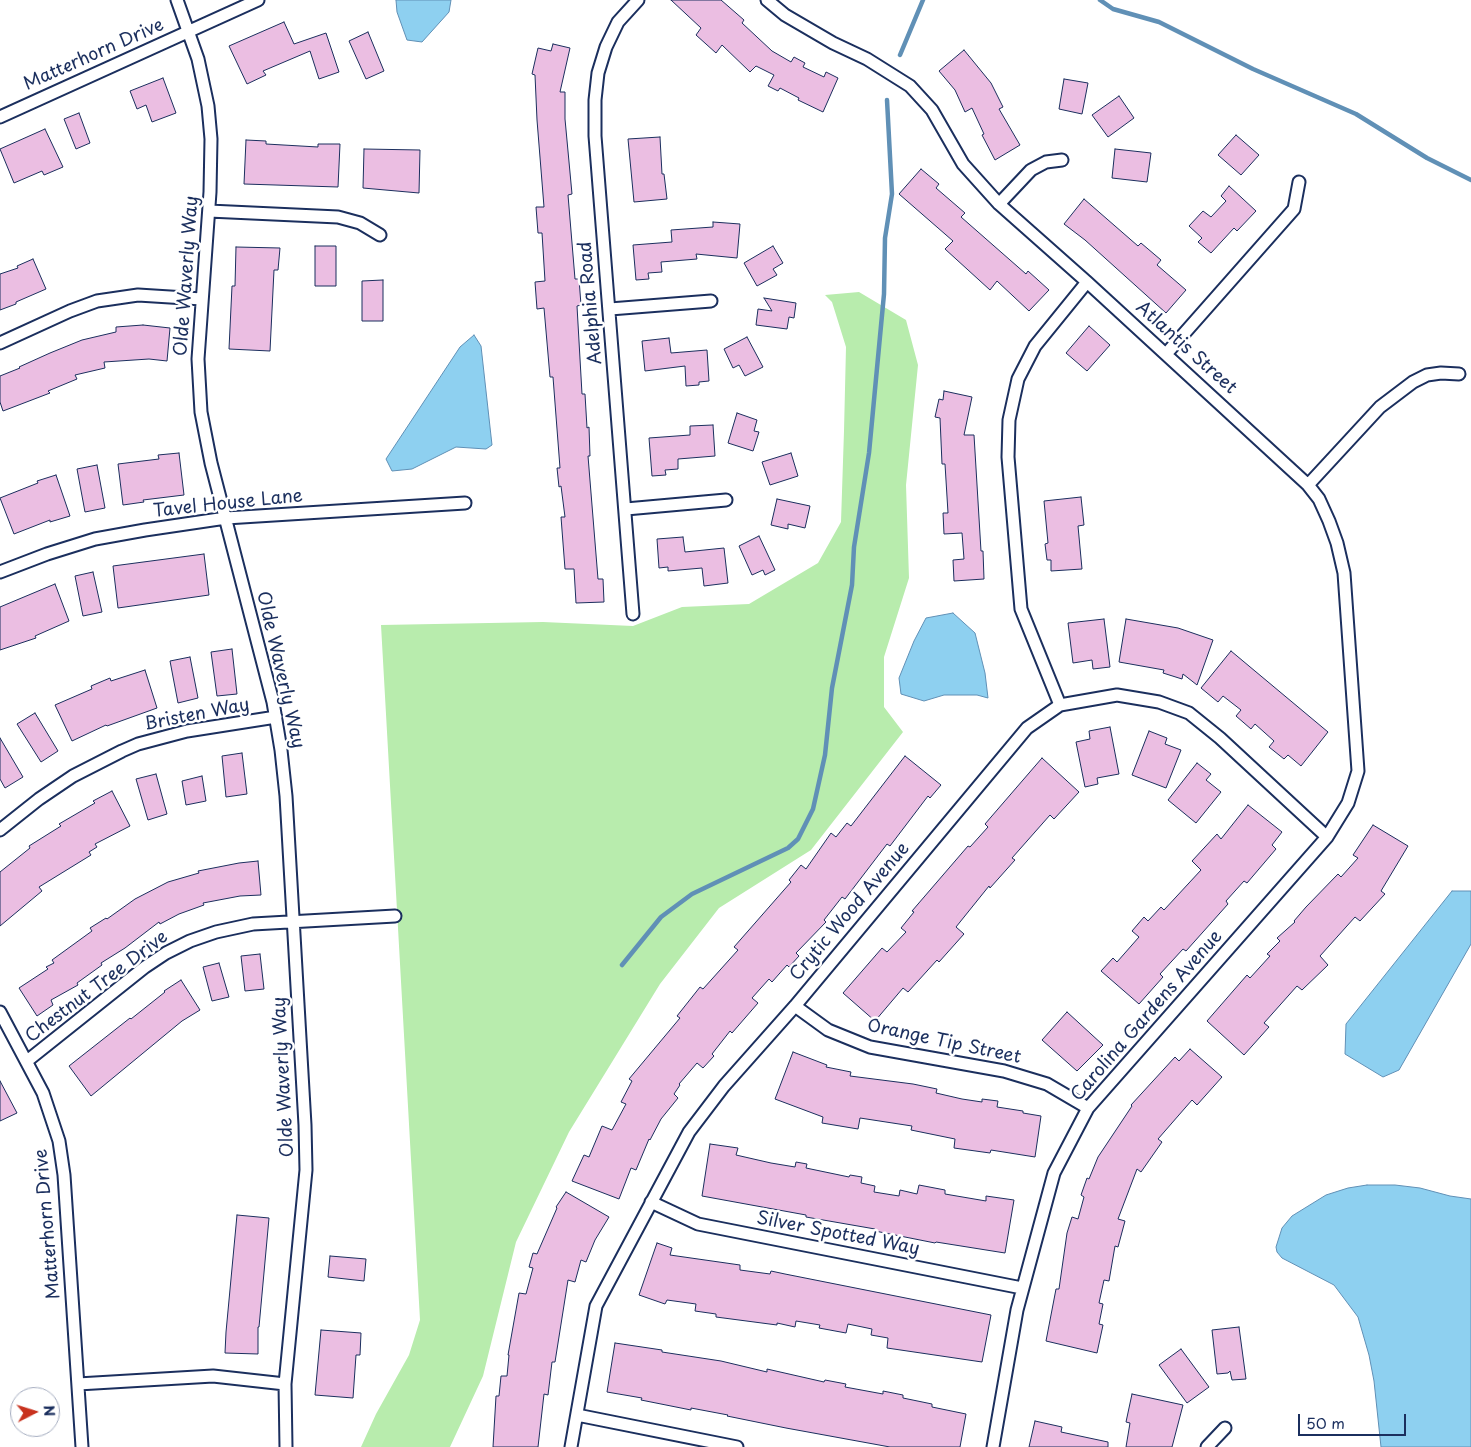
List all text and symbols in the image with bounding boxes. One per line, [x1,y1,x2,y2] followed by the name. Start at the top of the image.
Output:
[21,14,167,96] street label: Matterhorn Drive
[171,195,203,357] street label: Olde Waverly Way
[575,241,607,365] street label: Adelphia Road
[1131,297,1241,399] street label: Atlantis Street
[152,485,304,523] street label: Tavel House Lane
[251,589,309,751] street label: Olde Waverly Way
[142,694,252,736] street label: Bristen Way
[786,838,914,986] street label: Crytic Wood Avenue
[22,926,172,1048] street label: Chestnut Tree Drive
[1067,926,1227,1106] street label: Carolina Gardens Avenue
[269,996,299,1158] street label: Olde Waverly Way
[865,1015,1023,1069] street label: Orange Tip Street
[31,1148,65,1300] street label: Matterhorn Drive
[755,1208,921,1260] street label: Silver Spotted Way
[10,1387,60,1437] north arrow
[39,1404,60,1417] text: N
[1301,1404,1408,1436] scale bar
[1306,1411,1345,1434] text: 50 m

